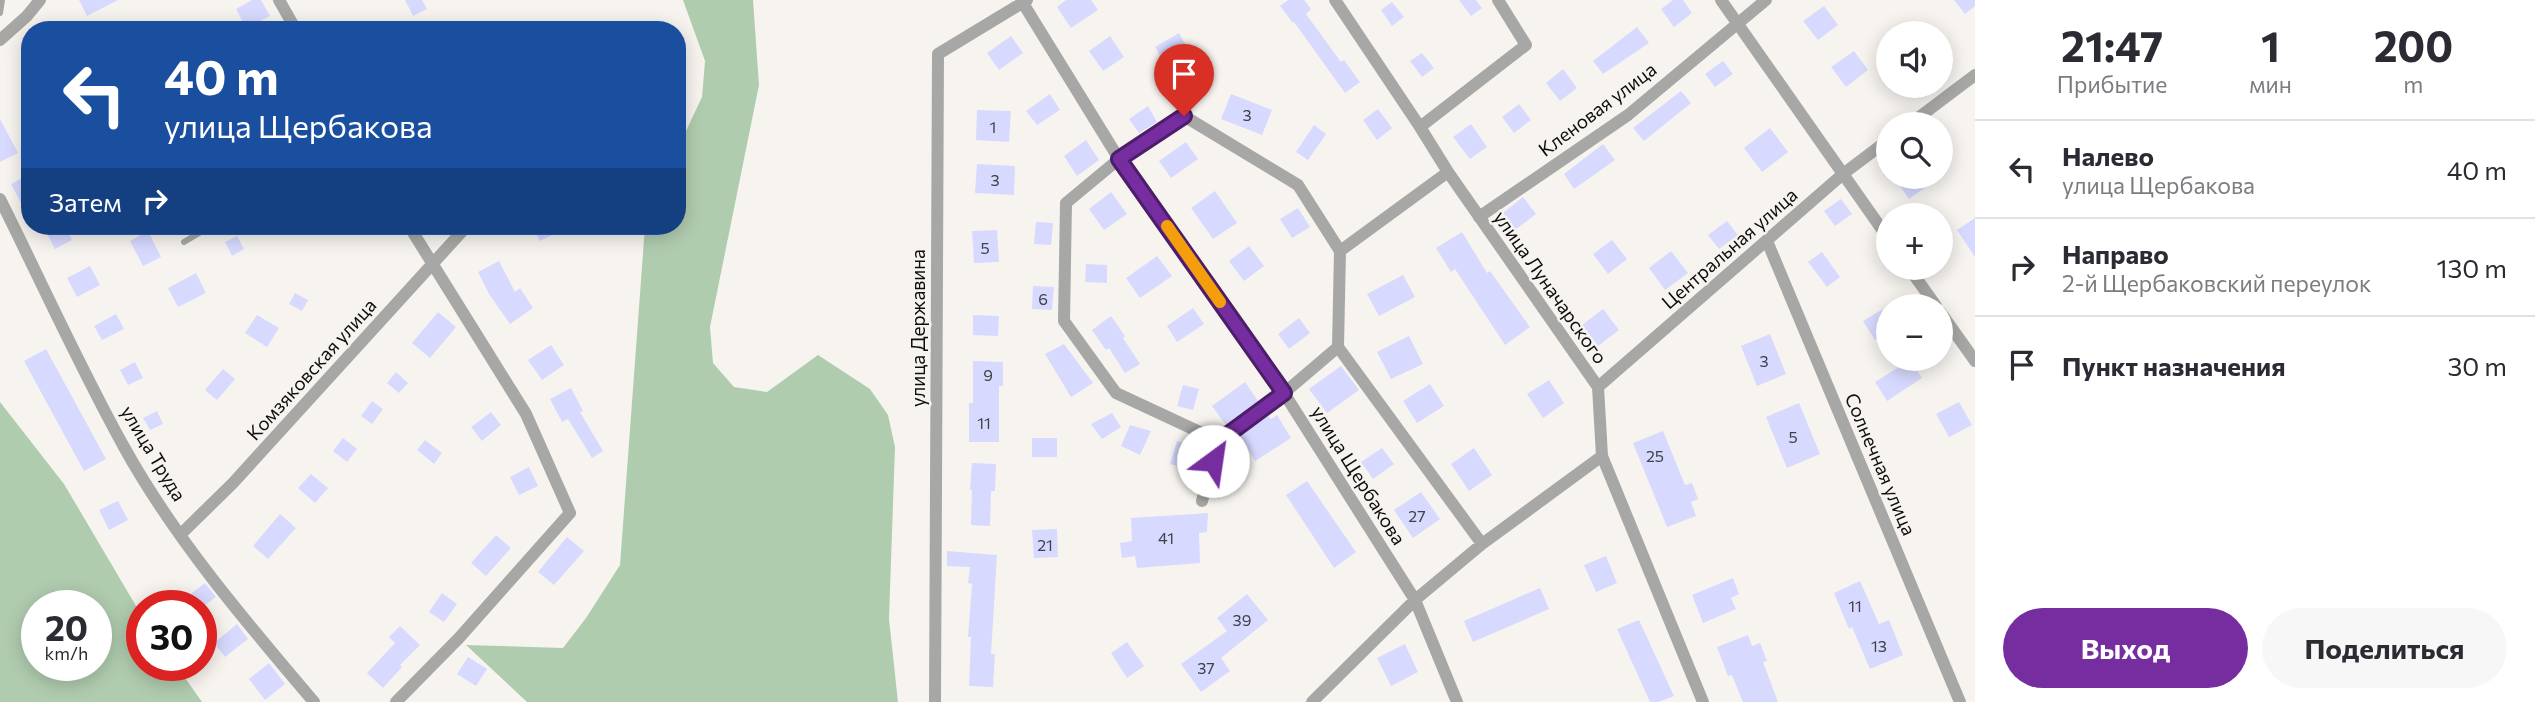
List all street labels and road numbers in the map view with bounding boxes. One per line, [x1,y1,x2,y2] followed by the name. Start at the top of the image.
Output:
[1534,57,1660,161] street label: Кленовая улица
[1656,183,1802,313] street label: Центральная улица
[1490,206,1612,368] street label: улица Луначарского
[906,249,929,407] street label: улица Державина
[241,294,381,444] street label: Комзяковская улица
[1841,389,1921,539] street label: Солнечная улица
[117,401,191,505] street label: улица Труда
[1307,401,1411,549] street label: улица Щербакова

